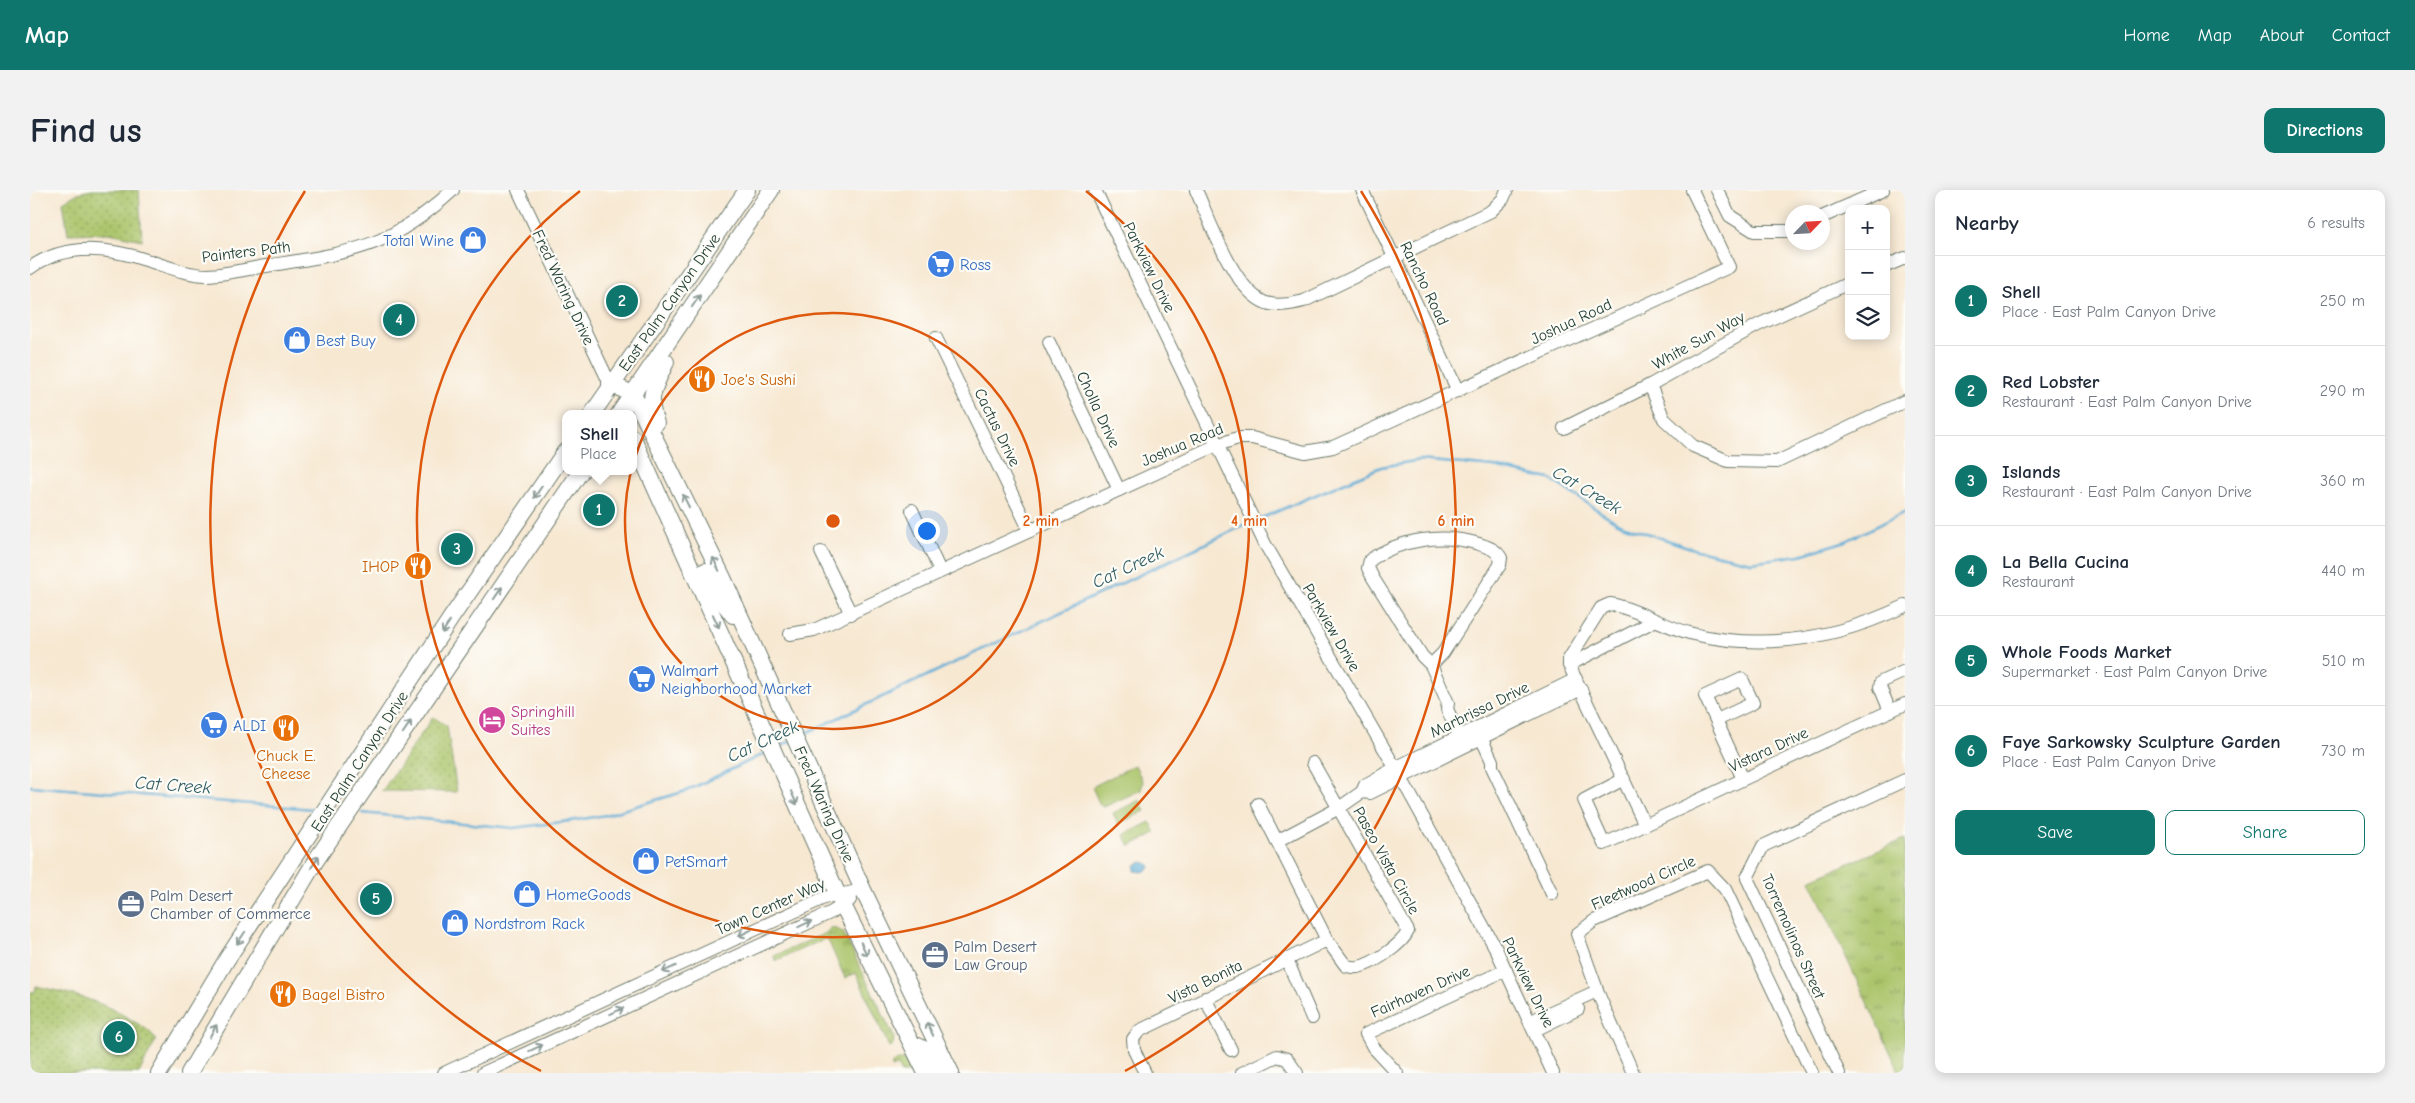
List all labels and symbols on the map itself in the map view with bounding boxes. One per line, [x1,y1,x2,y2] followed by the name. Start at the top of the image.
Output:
[1785,205,1830,250] north arrow
[1119,219,1179,316] street label: Parkview Drive
[458,225,488,255] shop icon: Total Wine
[528,227,598,348] street label: Fred Waring Drive
[615,230,724,375] street label: East Palm Canyon Drive
[383,232,454,250] place label: Total Wine
[201,238,291,266] street label: Painters Path
[1396,239,1452,328] street label: Rancho Road
[926,249,956,279] supermarket icon: Ross
[960,256,991,274] place label: Ross
[606,282,638,320] pin: 2
[692,295,702,309] one-way arrow
[1528,295,1615,348] street label: Joshua Road
[383,301,415,339] pin: 4
[1649,308,1749,374] street label: White Sun Way
[282,325,312,355] shop icon: Best Buy
[316,332,377,350] place label: Best Buy
[687,364,717,394] restaurant icon: Joe's Sushi
[1073,369,1124,450] street label: Cholla Drive
[721,371,796,389] place label: Joe's Sushi
[970,385,1024,470] street label: Cactus Drive
[1139,420,1226,470] street label: Joshua Road
[1549,462,1625,519] water label: Cat Creek
[533,485,543,499] one-way arrow
[583,491,615,529] pin: 1
[681,494,690,509] one-way arrow
[824,512,842,530] centre of rings
[1023,512,1059,530] text: 2 min
[1231,512,1267,530] text: 4 min
[1438,512,1474,530] text: 6 min
[914,518,940,544] your location
[441,530,473,568] pin: 3
[1089,542,1168,593] water label: Cat Creek
[403,551,433,581] restaurant icon: IHOP
[711,557,720,572] one-way arrow
[362,558,399,576] place label: IHOP
[1299,580,1364,675] street label: Parkview Drive
[493,586,503,600] one-way arrow
[711,613,721,628] one-way arrow
[441,619,451,633] one-way arrow
[661,662,811,698] place label: Walmart Neighborhood Market
[627,664,657,694] supermarket icon: Walmart Neighborhood Market
[1427,678,1532,742] street label: Marbrissa Drive
[308,688,412,835] street label: East Palm Canyon Drive
[511,703,575,739] place label: Springhill Suites
[477,705,507,735] hotel icon: Springhill Suites
[199,710,229,740] supermarket icon: ALDI
[271,713,301,743] restaurant icon: Chuck E. Cheese
[724,716,803,767] water label: Cat Creek
[233,717,266,735] place label: ALDI
[402,721,412,735] one-way arrow
[1726,724,1811,776] street label: Vistara Drive
[790,744,858,865] street label: Fred Waring Drive
[256,747,316,783] place label: Chuck E. Cheese
[134,772,212,799] water label: Cat Creek
[790,790,800,805] one-way arrow
[1349,804,1423,917] street label: Paseo Vista Circle
[631,846,661,876] shop icon: PetSmart
[1589,852,1698,914] street label: Fleetwood Circle
[665,853,728,871] place label: PetSmart
[311,855,321,869] one-way arrow
[1758,872,1829,1002] street label: Torremolinos Street
[713,874,829,939] street label: Town Center Way
[512,879,542,909] shop icon: HomeGoods
[360,880,392,918] pin: 5
[546,886,631,904] place label: HomeGoods
[150,887,311,923] place label: Palm Desert Chamber of Commerce
[116,889,146,919] office icon: Palm Desert Chamber of Commerce
[440,908,470,938] shop icon: Nordstrom Rack
[474,915,585,933] place label: Nordstrom Rack
[797,919,812,928] one-way arrow
[737,929,752,939] one-way arrow
[236,931,246,945] one-way arrow
[1498,934,1558,1031] street label: Parkview Drive
[954,938,1037,974] place label: Palm Desert Law Group
[920,940,950,970] office icon: Palm Desert Law Group
[860,941,870,956] one-way arrow
[1166,956,1245,1007] street label: Vista Bonita
[1368,962,1473,1022] street label: Fairhaven Drive
[662,965,677,974] one-way arrow
[268,979,298,1009] restaurant icon: Bagel Bistro
[302,986,385,1004] place label: Bagel Bistro
[609,1006,624,1016] one-way arrow
[103,1018,135,1056] pin: 6
[925,1022,934,1037] one-way arrow
[209,1024,219,1038] one-way arrow
[528,1043,543,1053] one-way arrow

